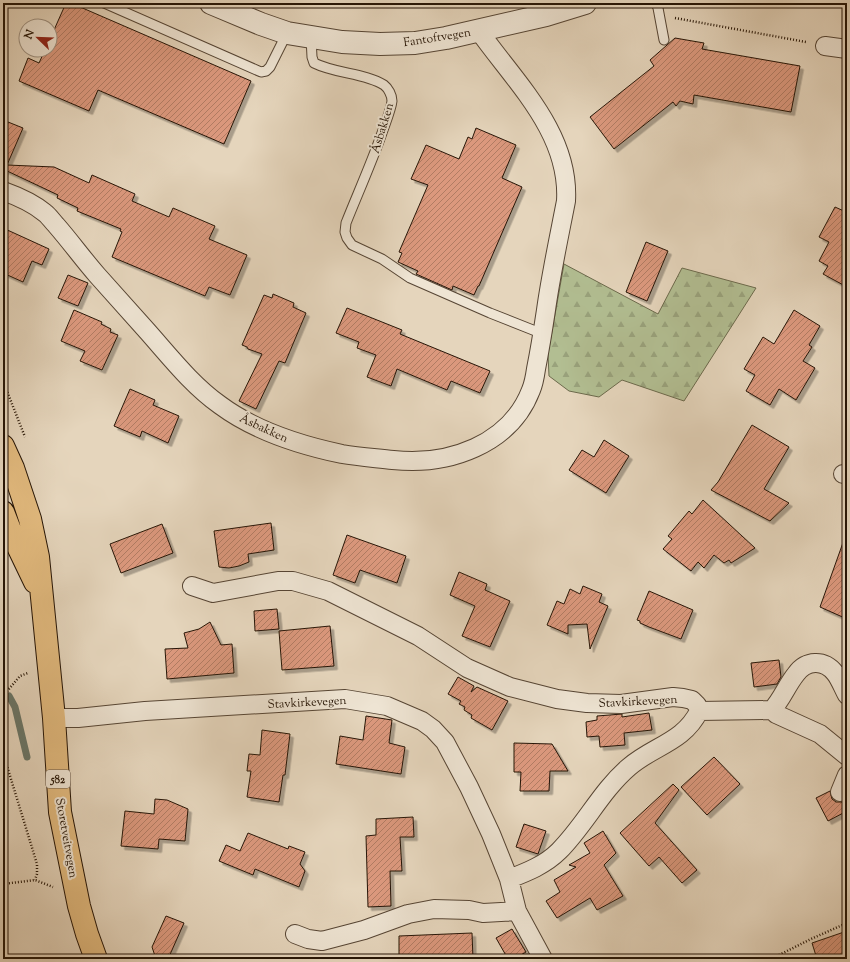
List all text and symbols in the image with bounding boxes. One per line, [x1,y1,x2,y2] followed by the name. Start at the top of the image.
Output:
[18,18,58,58] north arrow
[402,24,472,52] street label: Fantoftvegen
[20,27,39,43] text: N
[367,101,399,156] street label: Åsbakken
[236,410,291,448] street label: Åsbakken
[598,691,678,713] street label: Stavkirkevegen
[267,692,347,714] street label: Stavkirkevegen
[46,770,70,788] road number: 582
[50,797,82,880] street label: Storetveitvegen

